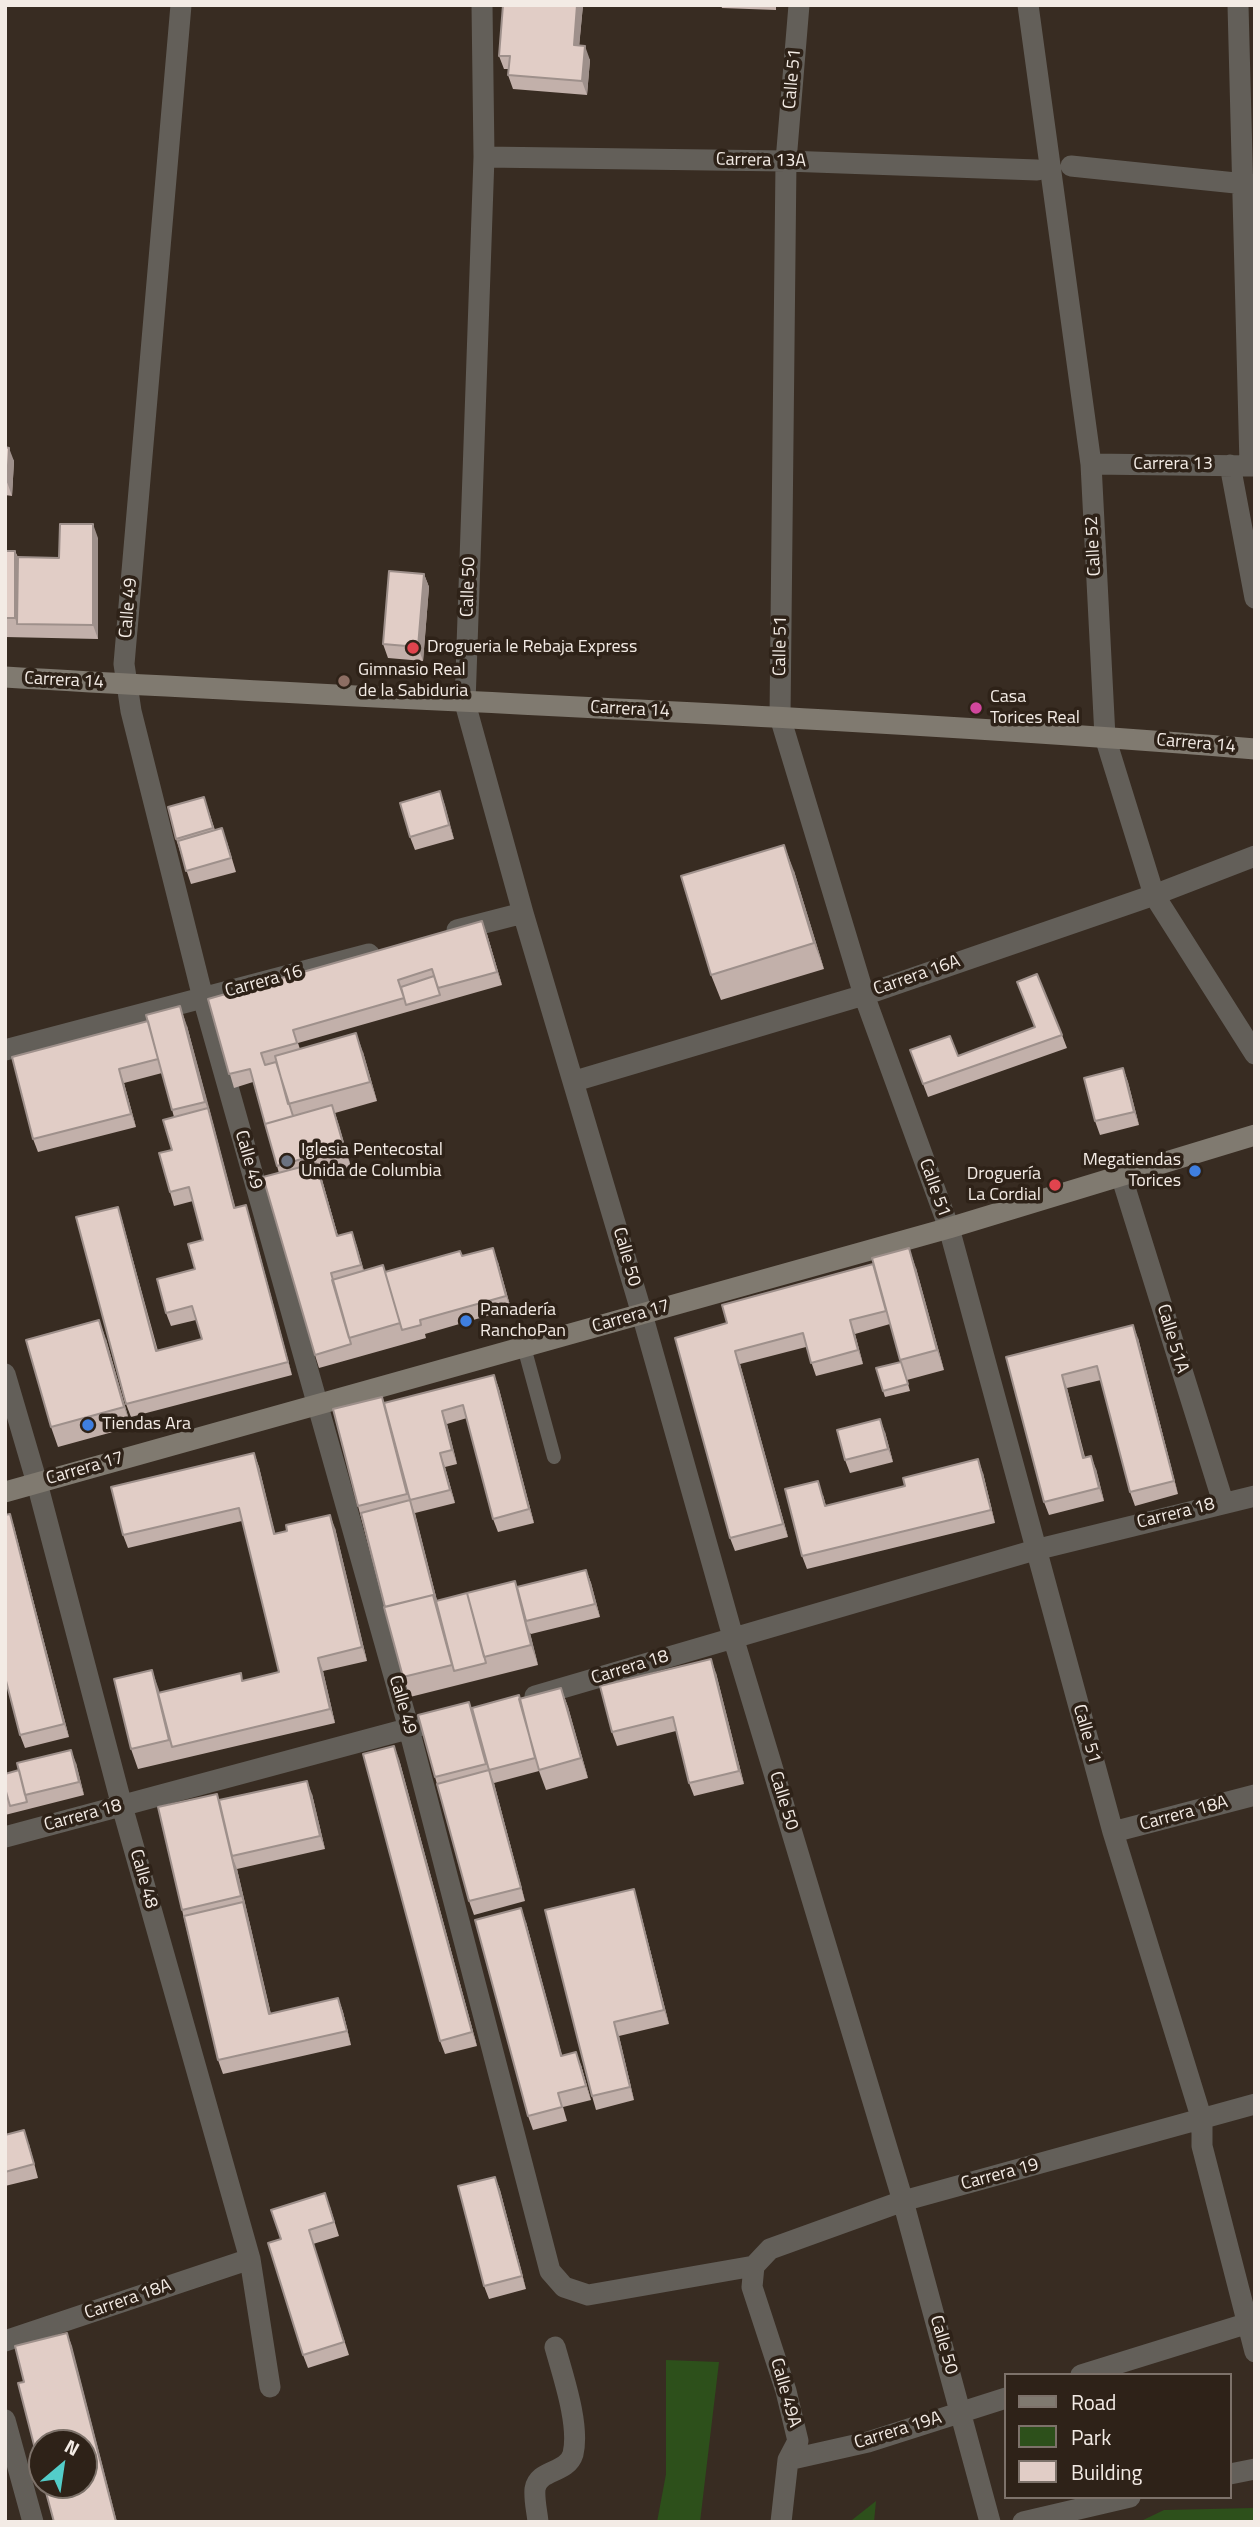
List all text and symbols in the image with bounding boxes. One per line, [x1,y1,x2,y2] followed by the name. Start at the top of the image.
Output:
[780,48,806,110] street label: Calle 51
[716,149,806,173] street label: Carrera 13A
[1133,454,1213,476] street label: Carrera 13
[1082,515,1106,577] street label: Calle 52
[457,556,481,618] street label: Calle 50
[116,577,142,639] street label: Calle 49
[770,616,792,676] street label: Calle 51
[427,637,637,659] place label: Drogueria le Rebaja Express
[405,640,421,656] marker: Drogueria le Rebaja Express
[358,660,468,702] place label: Gimnasio Real de la Sabiduria
[24,668,104,694] street label: Carrera 14
[336,673,352,689] marker: Gimnasio Real de la Sabiduria
[990,687,1080,730] place label: Casa Torices Real
[590,697,670,723] street label: Carrera 14
[968,700,984,716] marker: Casa Torices Real
[1155,730,1237,758] street label: Carrera 14
[871,951,963,1001] street label: Carrera 16A
[223,961,305,1003] street label: Carrera 16
[229,1128,267,1192] street label: Calle 49
[301,1140,443,1182] place label: Iglesia Pentecostal Unida de Columbia
[1083,1150,1181,1192] place label: Megatiendas Torices
[279,1153,295,1169] marker: Iglesia Pentecostal Unida de Columbia
[914,1156,954,1220] street label: Calle 51
[1187,1163,1203,1179] marker: Megatiendas Torices
[967,1164,1041,1206] place label: Droguería La Cordial
[1047,1177,1063,1193] marker: Droguería La Cordial
[607,1225,645,1289] street label: Calle 50
[590,1296,672,1338] street label: Carrera 17
[480,1300,566,1342] place label: Panadería RanchoPan
[1151,1302,1193,1376] street label: Calle 51A
[458,1313,474,1329] marker: Panadería RanchoPan
[102,1414,191,1436] place label: Tiendas Ara
[80,1417,96,1433] marker: Tiendas Ara
[44,1448,126,1490] street label: Carrera 17
[1135,1494,1217,1534] street label: Carrera 18
[589,1646,671,1690] street label: Carrera 18
[383,1673,421,1737] street label: Calle 49
[1067,1702,1105,1766] street label: Calle 51
[764,1769,802,1833] street label: Calle 50
[1138,1792,1230,1836] street label: Carrera 18A
[42,1795,124,1837] street label: Carrera 18
[124,1847,162,1911] street label: Calle 48
[959,2154,1041,2196] street label: Carrera 19
[82,2275,174,2325] street label: Carrera 18A
[924,2313,962,2377] street label: Calle 50
[765,2356,805,2430] street label: Calle 49A
[1004,2373,1232,2499] legend
[1071,2386,1116,2418] text: Road
[852,2407,944,2455] street label: Carrera 19A
[1071,2421,1111,2453] text: Park
[28,2429,98,2499] north arrow
[60,2431,85,2463] text: N
[1071,2456,1142,2488] text: Building

